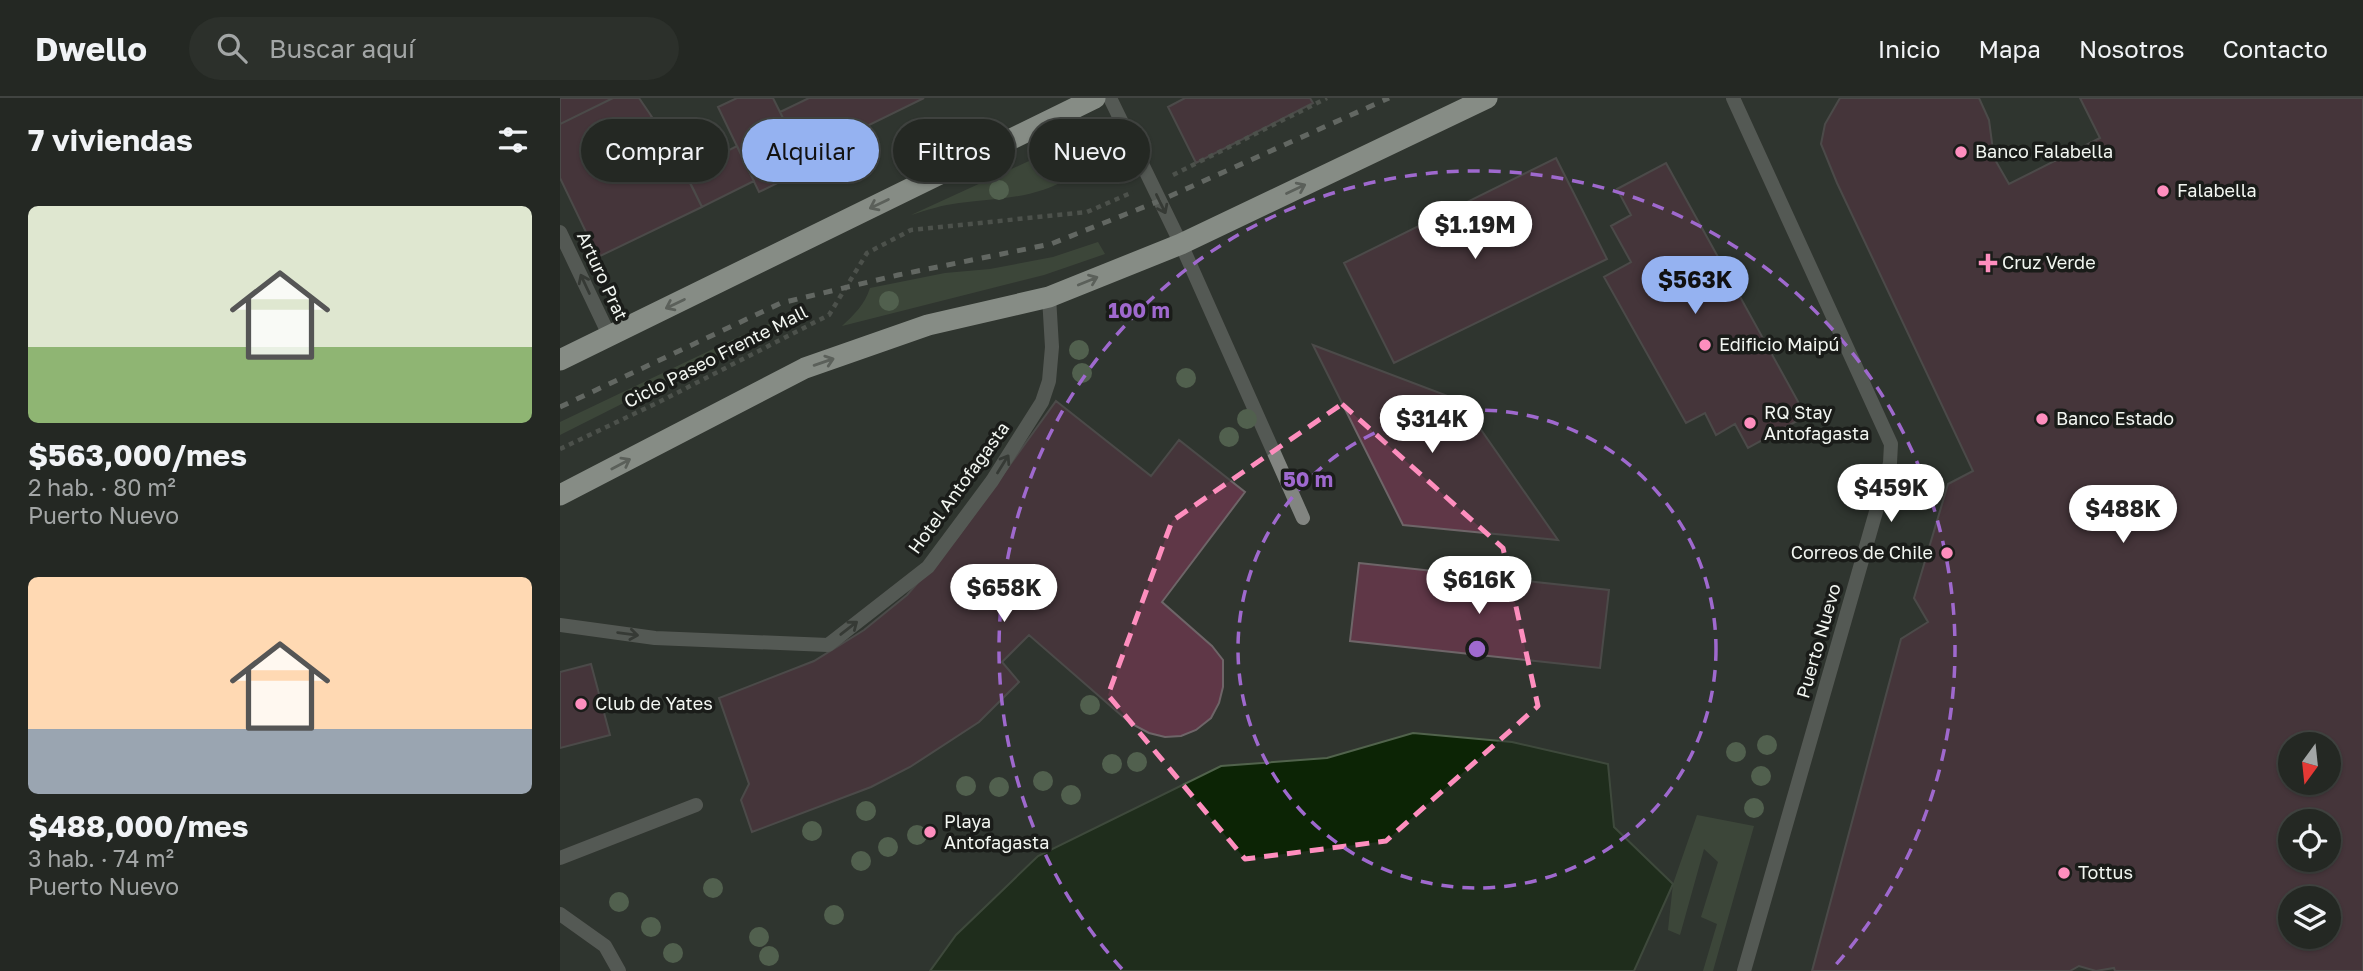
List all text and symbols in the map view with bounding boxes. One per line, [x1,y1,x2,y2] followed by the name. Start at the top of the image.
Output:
[189,17,679,80] search box
[35,29,147,68] text: Dwello
[213,29,251,67] icon: search
[269,33,415,64] text: Buscar aquí
[1878,34,1940,63] text: Inicio
[1978,34,2041,63] text: Mapa
[2079,34,2185,63] text: Nosotros
[2223,34,2328,63] text: Contacto
[581,119,728,182] chip: Comprar
[742,119,879,182] chip: Alquilar
[893,119,1015,182] chip: Filtros
[1029,119,1150,182] chip: Nuevo
[494,121,532,159] icon: filters
[28,122,193,158] text: 7 viviendas
[1975,140,2113,162] place label: Banco Falabella
[1953,144,1969,160] marker: Banco Falabella
[2177,179,2257,201] place label: Falabella
[1285,182,1306,196] one-way arrow
[2155,183,2171,199] marker: Falabella
[1154,193,1168,214] one-way arrow
[869,198,890,211] one-way arrow
[1418,202,1532,261] pin: $1.19M
[1434,210,1516,238] text: $1.19M
[573,228,633,324] street label: Arturo Prat
[2002,251,2096,273] place label: Cruz Verde
[217,252,343,378] icon: home
[1980,255,1996,271] marker: Cruz Verde
[1646,256,1744,316] pin: $563K
[1658,265,1732,293] text: $563K
[578,274,591,296] one-way arrow
[1076,274,1098,287] one-way arrow
[1108,297,1170,323] text: 100 m
[665,298,686,312] one-way arrow
[620,300,811,412] street label: Ciclo Paseo Frente Mall
[1719,333,1839,355] place label: Edificio Maipú
[1697,337,1713,353] marker: Edificio Maipú
[812,355,834,367] one-way arrow
[1383,396,1481,455] pin: $314K
[1764,401,1869,444] place label: RQ Stay Antofagasta
[1396,404,1468,432] text: $314K
[2056,407,2174,429] place label: Banco Estado
[2034,411,2050,427] marker: Banco Estado
[1742,415,1758,431] marker: RQ Stay Antofagasta
[903,417,1013,558] street label: Hotel Antofagasta
[28,437,247,473] text: $563,000/mes
[996,454,1010,474] one-way arrow
[610,457,630,471] one-way arrow
[1842,464,1940,524] pin: $459K
[1283,466,1333,492] text: 50 m
[28,473,176,501] text: 2 hab. · 80 m²
[1853,473,1929,501] text: $459K
[2074,486,2172,545] pin: $488K
[2085,494,2161,522] text: $488K
[28,501,179,529] text: Puerto Nuevo
[1791,541,1933,563] place label: Correos de Chile
[1939,545,1955,561] marker: Correos de Chile
[1430,556,1528,616] pin: $616K
[955,564,1053,624] pin: $658K
[1442,565,1516,593] text: $616K
[966,573,1042,601] text: $658K
[1791,581,1845,701] street label: Puerto Nuevo
[839,621,858,636] one-way arrow
[217,623,343,749] icon: home
[616,627,638,640] one-way arrow
[1465,637,1489,661] centre of rings
[595,692,713,714] place label: Club de Yates
[573,696,589,712] marker: Club de Yates
[2278,732,2342,794] north arrow
[2278,732,2341,949] map controls
[28,808,249,844] text: $488,000/mes
[2278,809,2341,872] button: locate
[944,810,1049,853] place label: Playa Antofagasta
[922,824,938,840] marker: Playa Antofagasta
[28,844,174,872] text: 3 hab. · 74 m²
[2078,861,2133,883] place label: Tottus
[2056,865,2072,881] marker: Tottus
[28,872,179,900] text: Puerto Nuevo
[2278,886,2341,949] button: layers

